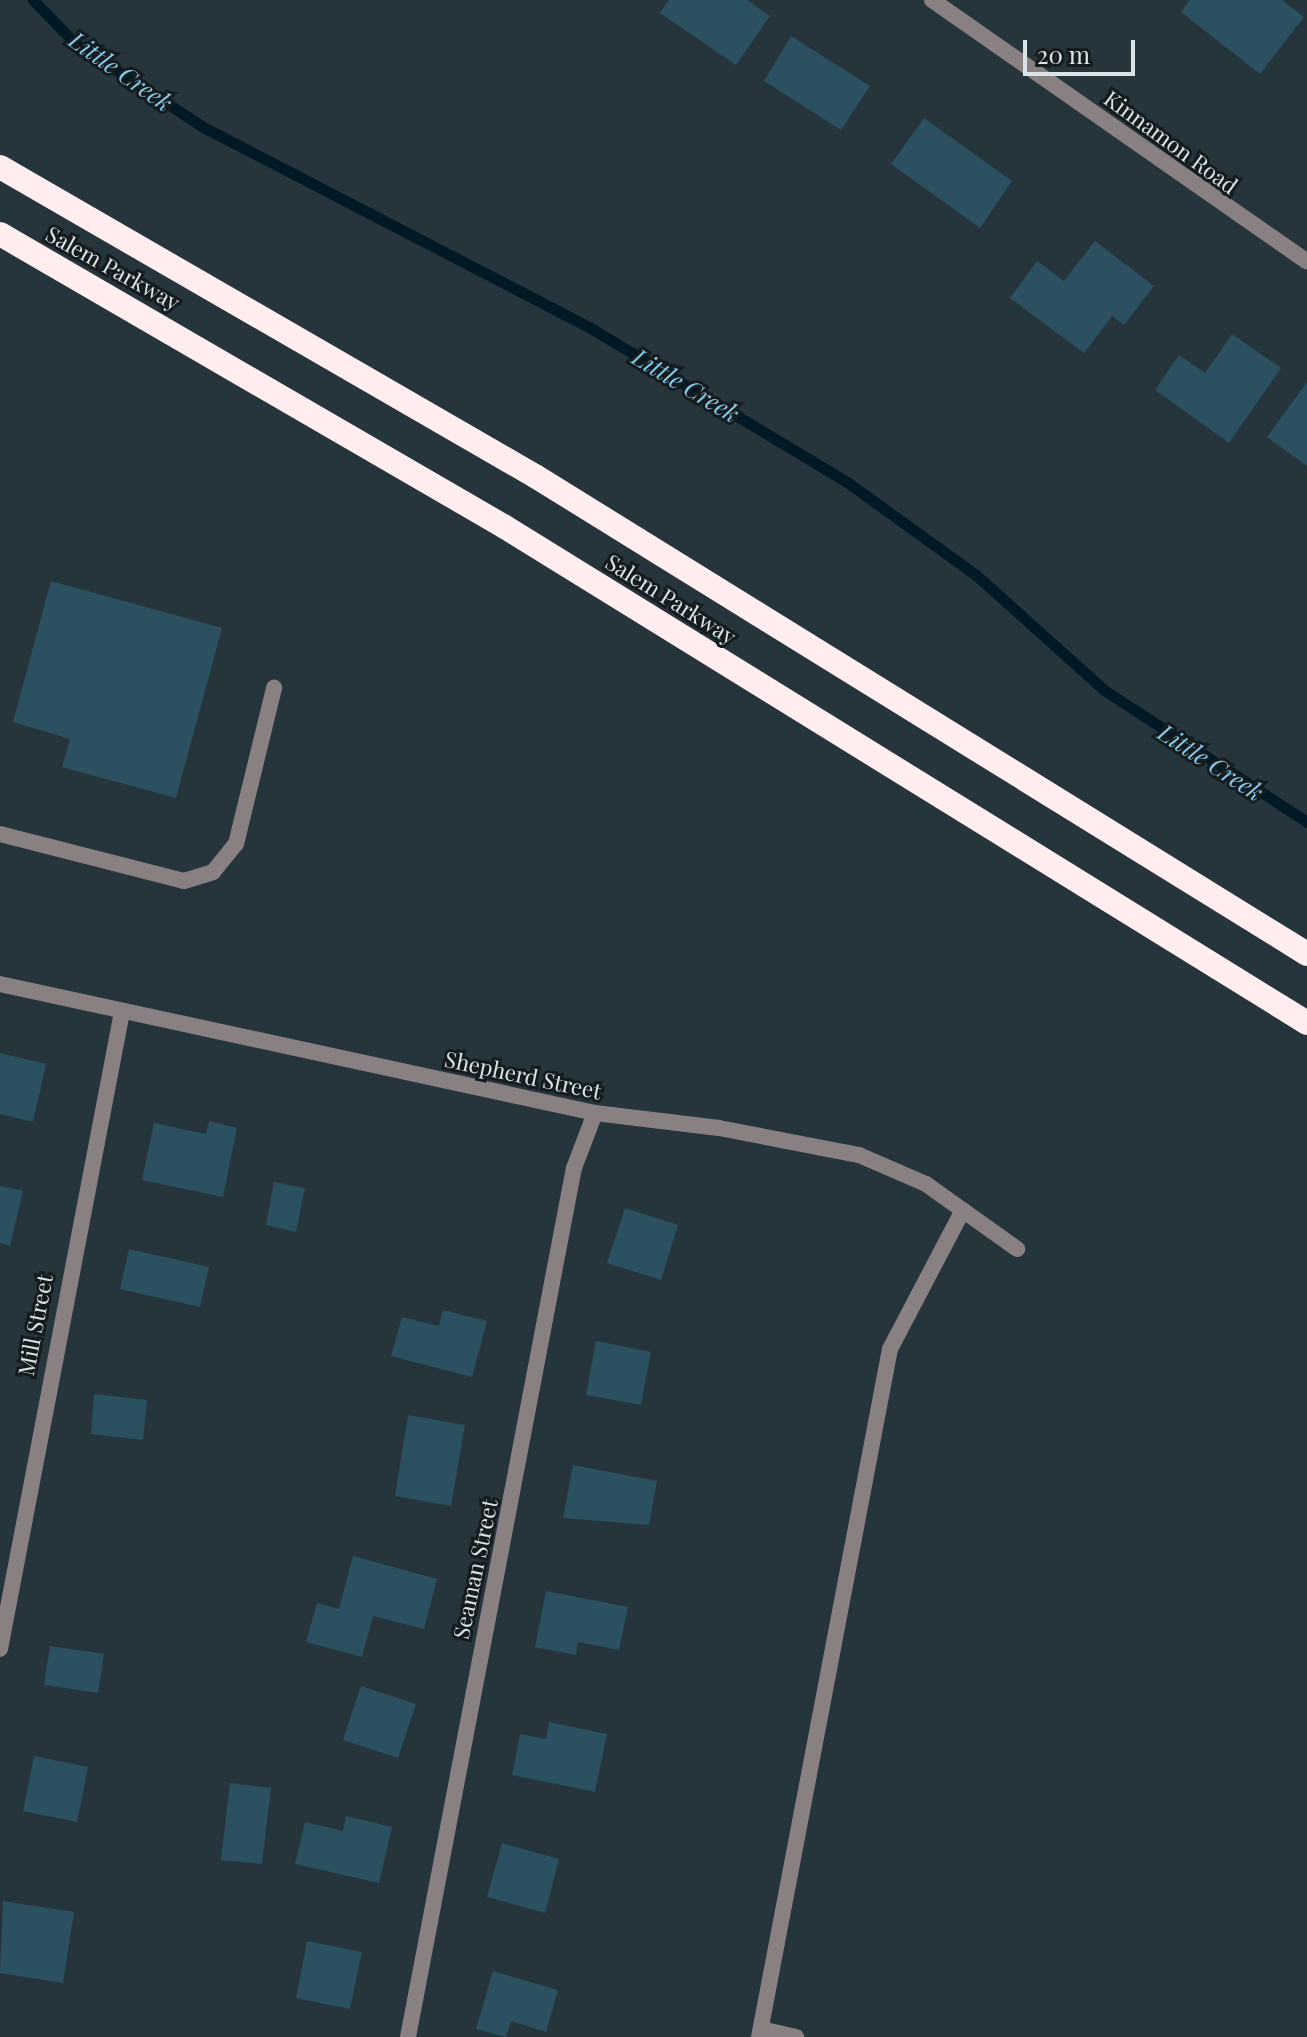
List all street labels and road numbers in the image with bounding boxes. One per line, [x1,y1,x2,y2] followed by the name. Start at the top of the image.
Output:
[1099,85,1243,199] street label: Kinnamon Road
[41,220,185,316] street label: Salem Parkway
[601,548,741,650] street label: Salem Parkway
[442,1046,604,1104] street label: Shepherd Street
[12,1272,58,1378] street label: Mill Street
[447,1497,503,1641] street label: Seaman Street

